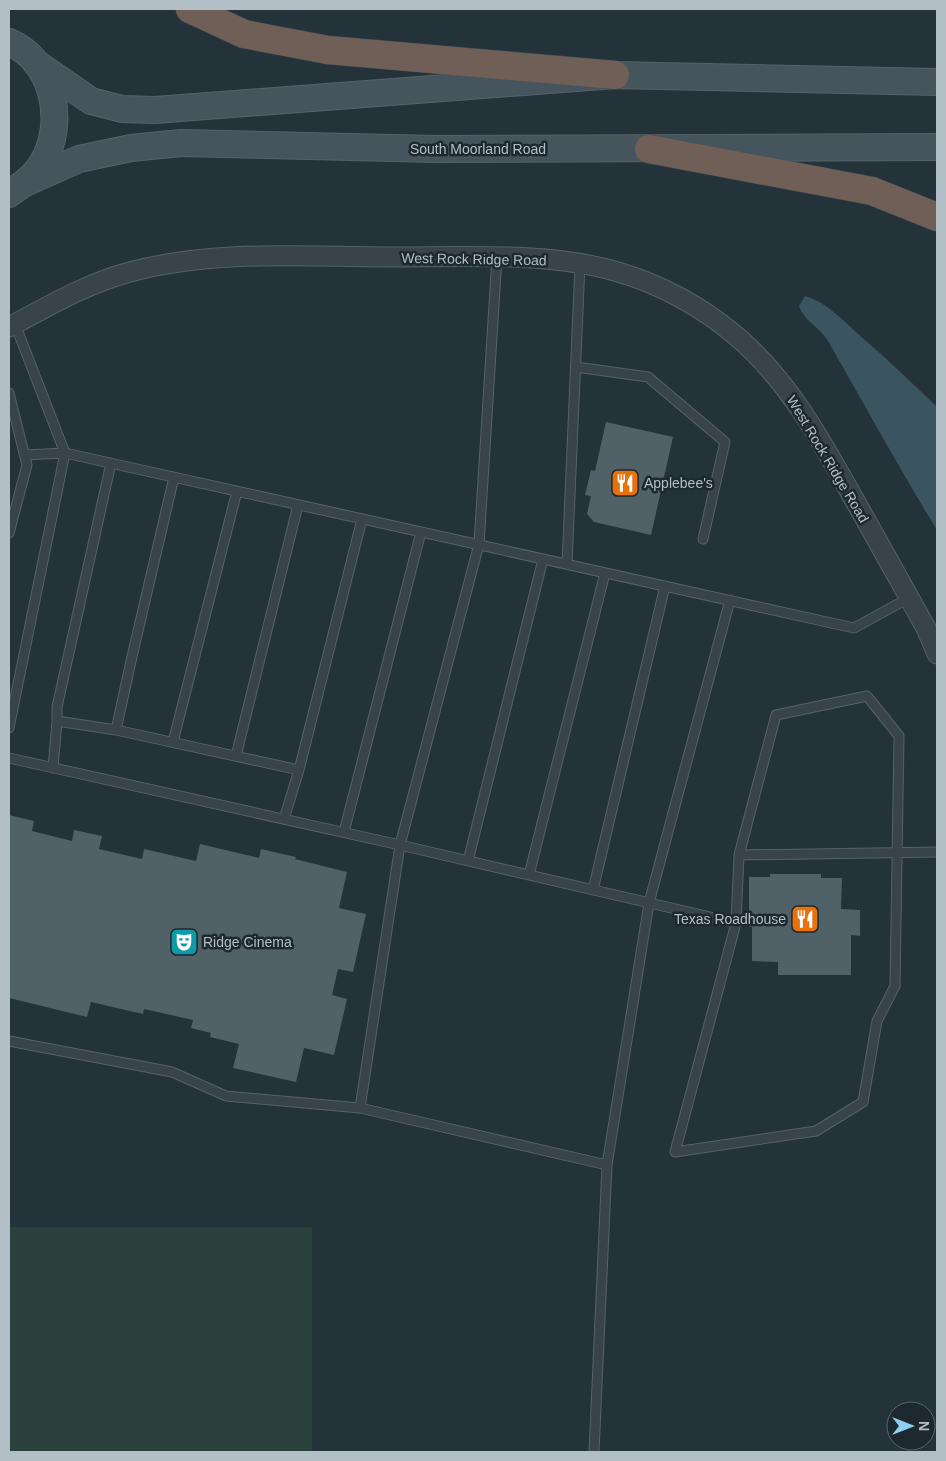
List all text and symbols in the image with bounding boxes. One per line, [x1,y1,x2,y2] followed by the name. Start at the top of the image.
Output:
[410,141,546,157] street label: South Moorland Road
[401,250,547,268] street label: West Rock Ridge Road
[784,393,872,525] street label: West Rock Ridge Road
[610,468,640,498] restaurant icon: Applebee's
[644,475,713,491] place label: Applebee's
[790,904,820,934] restaurant icon: Texas Roadhouse
[674,911,786,927] place label: Texas Roadhouse
[169,927,199,957] theatre icon: Ridge Cinema
[203,934,292,950] place label: Ridge Cinema
[886,1401,936,1451] north arrow
[916,1421,932,1431] text: N

